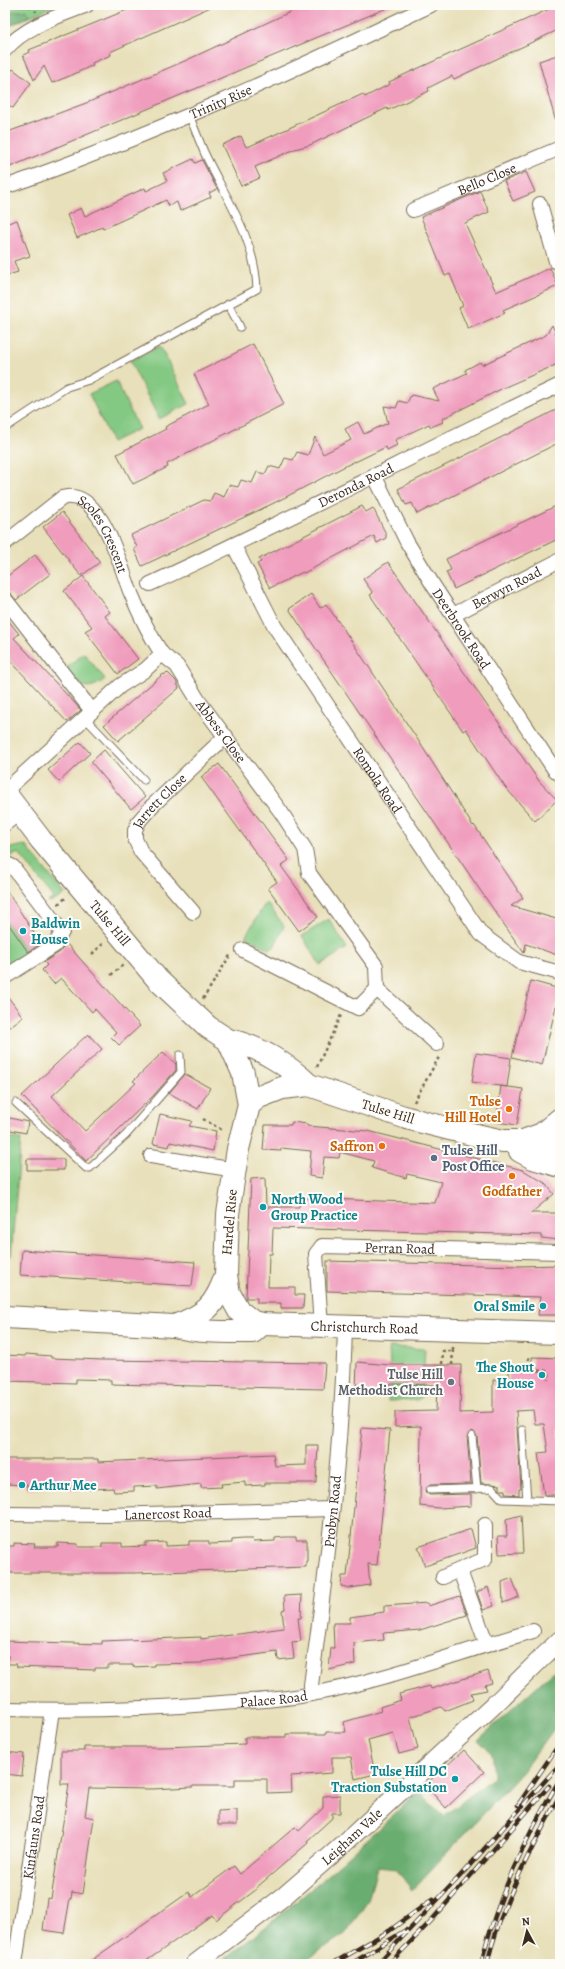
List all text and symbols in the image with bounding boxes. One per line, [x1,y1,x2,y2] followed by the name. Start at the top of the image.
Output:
[187,80,255,124] street label: Trinity Rise
[455,159,519,200] street label: Bello Close
[315,459,397,512] street label: Deronda Road
[74,491,132,576] street label: Scoles Crescent
[469,562,545,614] street label: Berwyn Road
[428,585,495,673] street label: Deerbrook Road
[191,696,250,767] street label: Abbess Close
[348,744,406,817] street label: Romola Road
[128,769,191,831] street label: Jarrett Close
[85,896,135,950] street label: Tulse Hill
[31,914,80,949] place label: Baldwin House
[18,926,28,936] marker: Baldwin House
[445,1092,502,1127] place label: Tulse Hill Hotel
[359,1094,417,1129] street label: Tulse Hill
[504,1104,514,1114] marker: Tulse Hill Hotel
[330,1137,374,1156] place label: Saffron
[377,1141,387,1151] marker: Saffron
[442,1141,505,1176] place label: Tulse Hill Post Office
[429,1153,439,1163] marker: Tulse Hill Post Office
[507,1171,517,1181] marker: Godfather
[482,1182,542,1201] place label: Godfather
[217,1188,242,1256] street label: Hardel Rise
[271,1190,358,1225] place label: North Wood Group Practice
[258,1202,268,1212] marker: North Wood Group Practice
[364,1238,436,1259] street label: Perran Road
[474,1297,536,1316] place label: Oral Smile
[538,1301,548,1311] marker: Oral Smile
[310,1316,419,1339] street label: Christchurch Road
[476,1358,535,1393] place label: The Shout House
[338,1365,443,1400] place label: Tulse Hill Methodist Church
[537,1370,547,1380] marker: The Shout House
[446,1377,456,1387] marker: Tulse Hill Methodist Church
[319,1474,346,1549] street label: Probyn Road
[29,1476,97,1495] place label: Arthur Mee
[17,1480,27,1490] marker: Arthur Mee
[124,1503,213,1525] street label: Lanercost Road
[239,1686,310,1712] street label: Palace Road
[331,1762,447,1797] place label: Tulse Hill DC Traction Substation
[450,1774,460,1784] marker: Tulse Hill DC Traction Substation
[18,1794,49,1881] street label: Kinfauns Road
[317,1804,386,1870] street label: Leigham Vale
[507,1911,547,1951] north arrow
[521,1914,531,1930] text: N

